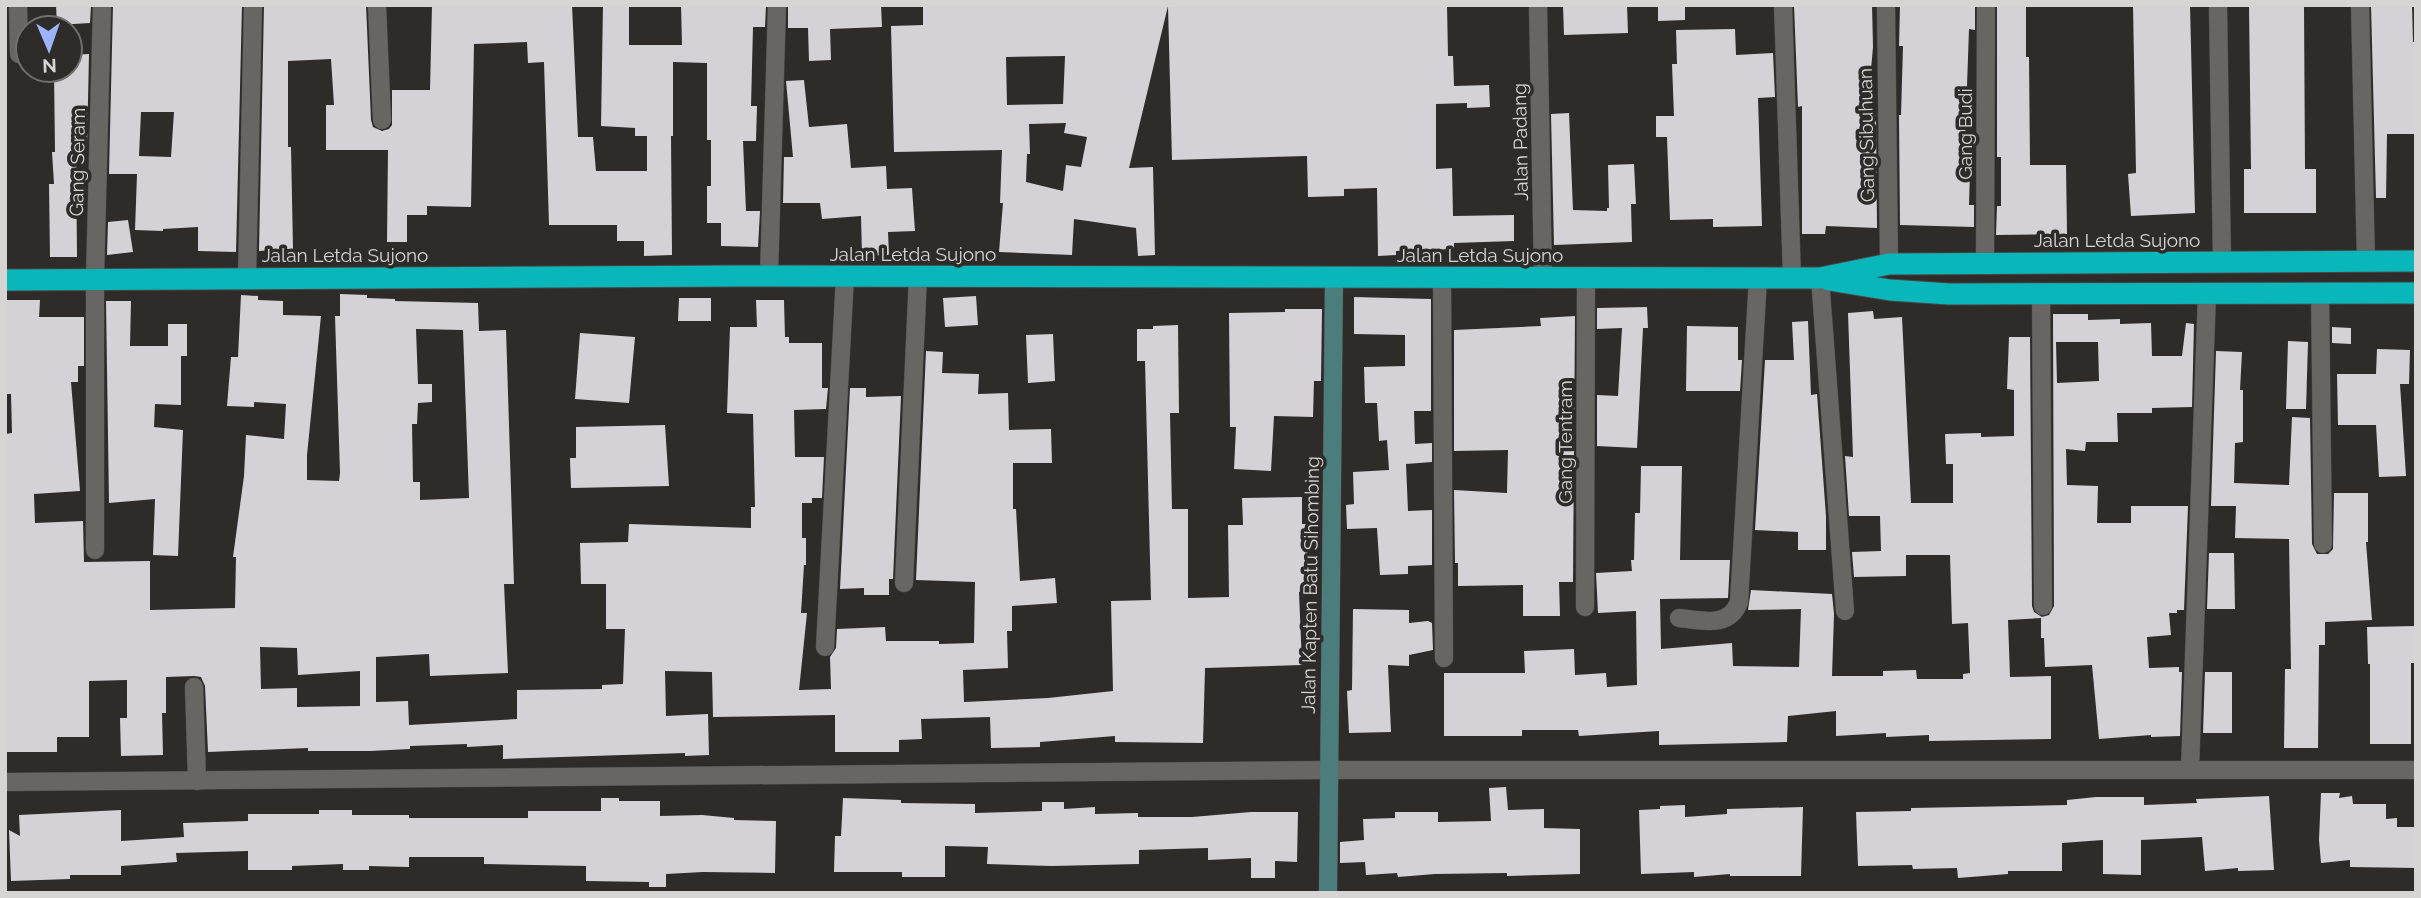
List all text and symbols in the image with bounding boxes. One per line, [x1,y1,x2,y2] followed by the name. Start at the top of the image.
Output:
[14,14,84,84] north arrow
[42,55,57,77] text: N
[1854,68,1878,202] street label: Gang Sibuhuan
[1508,83,1532,201] street label: Jalan Padang
[1954,88,1976,180] street label: Gang Budi
[65,107,89,217] street label: Gang Seram
[2034,229,2200,251] street label: Jalan Letda Sujono
[830,243,996,265] street label: Jalan Letda Sujono
[262,244,428,266] street label: Jalan Letda Sujono
[1397,244,1563,266] street label: Jalan Letda Sujono
[1554,380,1576,504] street label: Gang Tentram
[1297,456,1323,714] street label: Jalan Kapten Batu Sihombing

